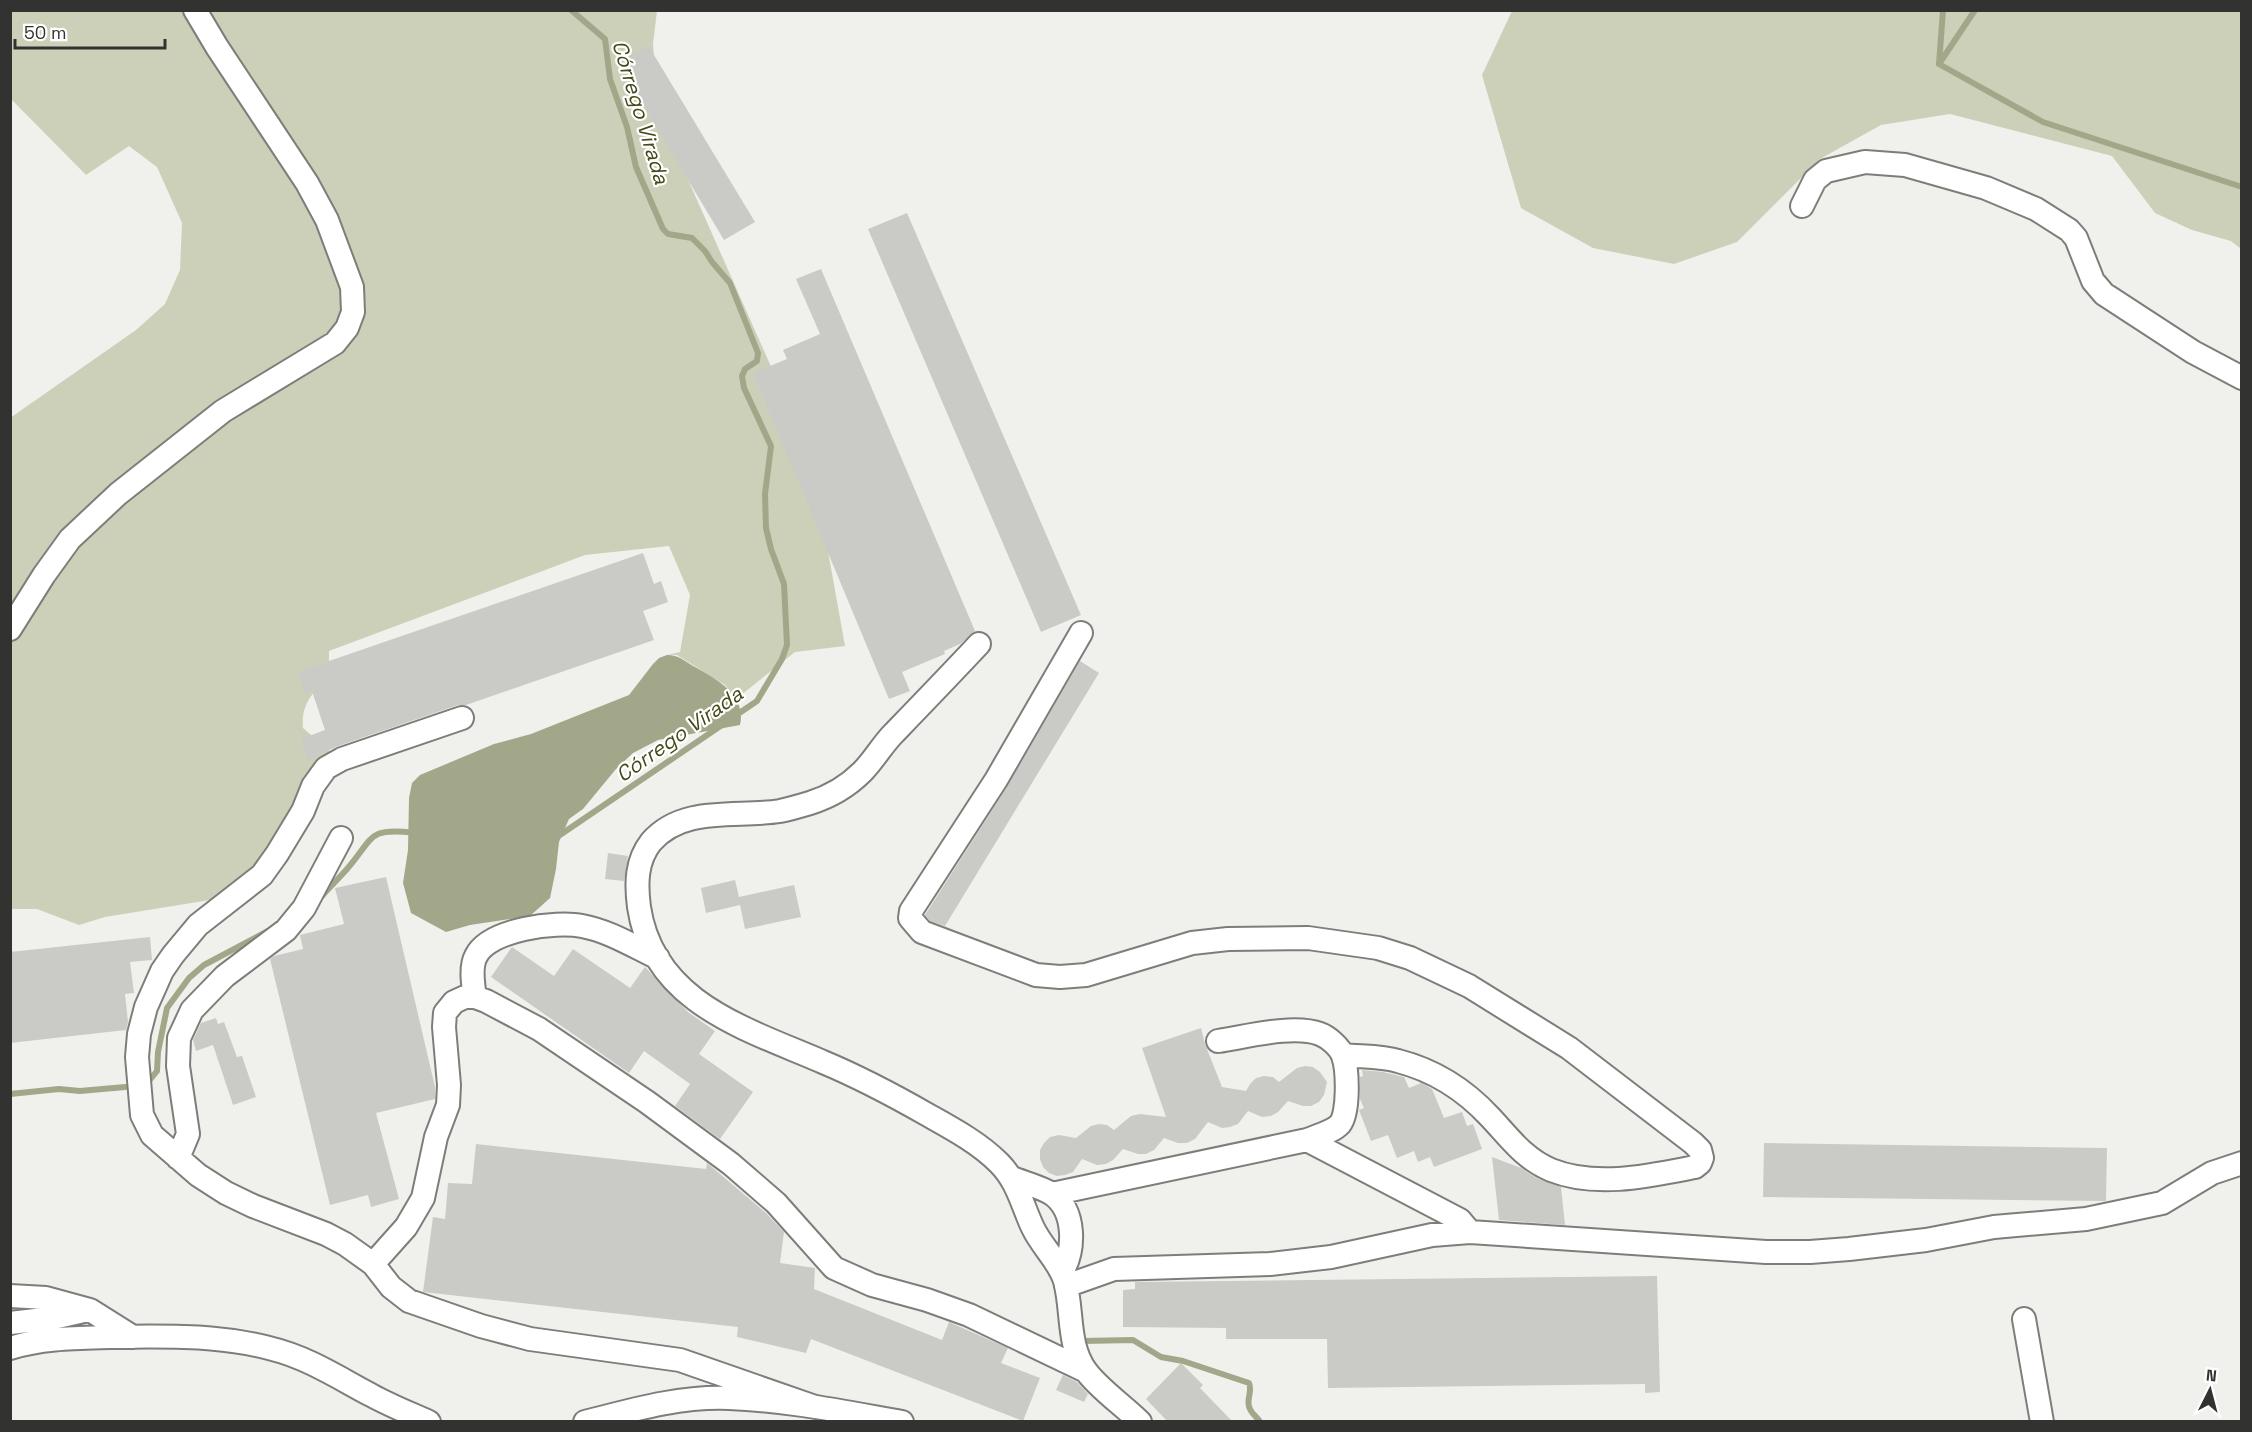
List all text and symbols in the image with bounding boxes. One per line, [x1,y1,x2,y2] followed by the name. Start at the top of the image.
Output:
[15,12,165,50] scale bar
[24,21,66,44] text: 50 m
[606,37,676,188] water label: Córrego Virada
[610,680,749,788] water label: Córrego Virada
[2180,1360,2240,1420] north arrow
[2205,1365,2218,1387] text: N

